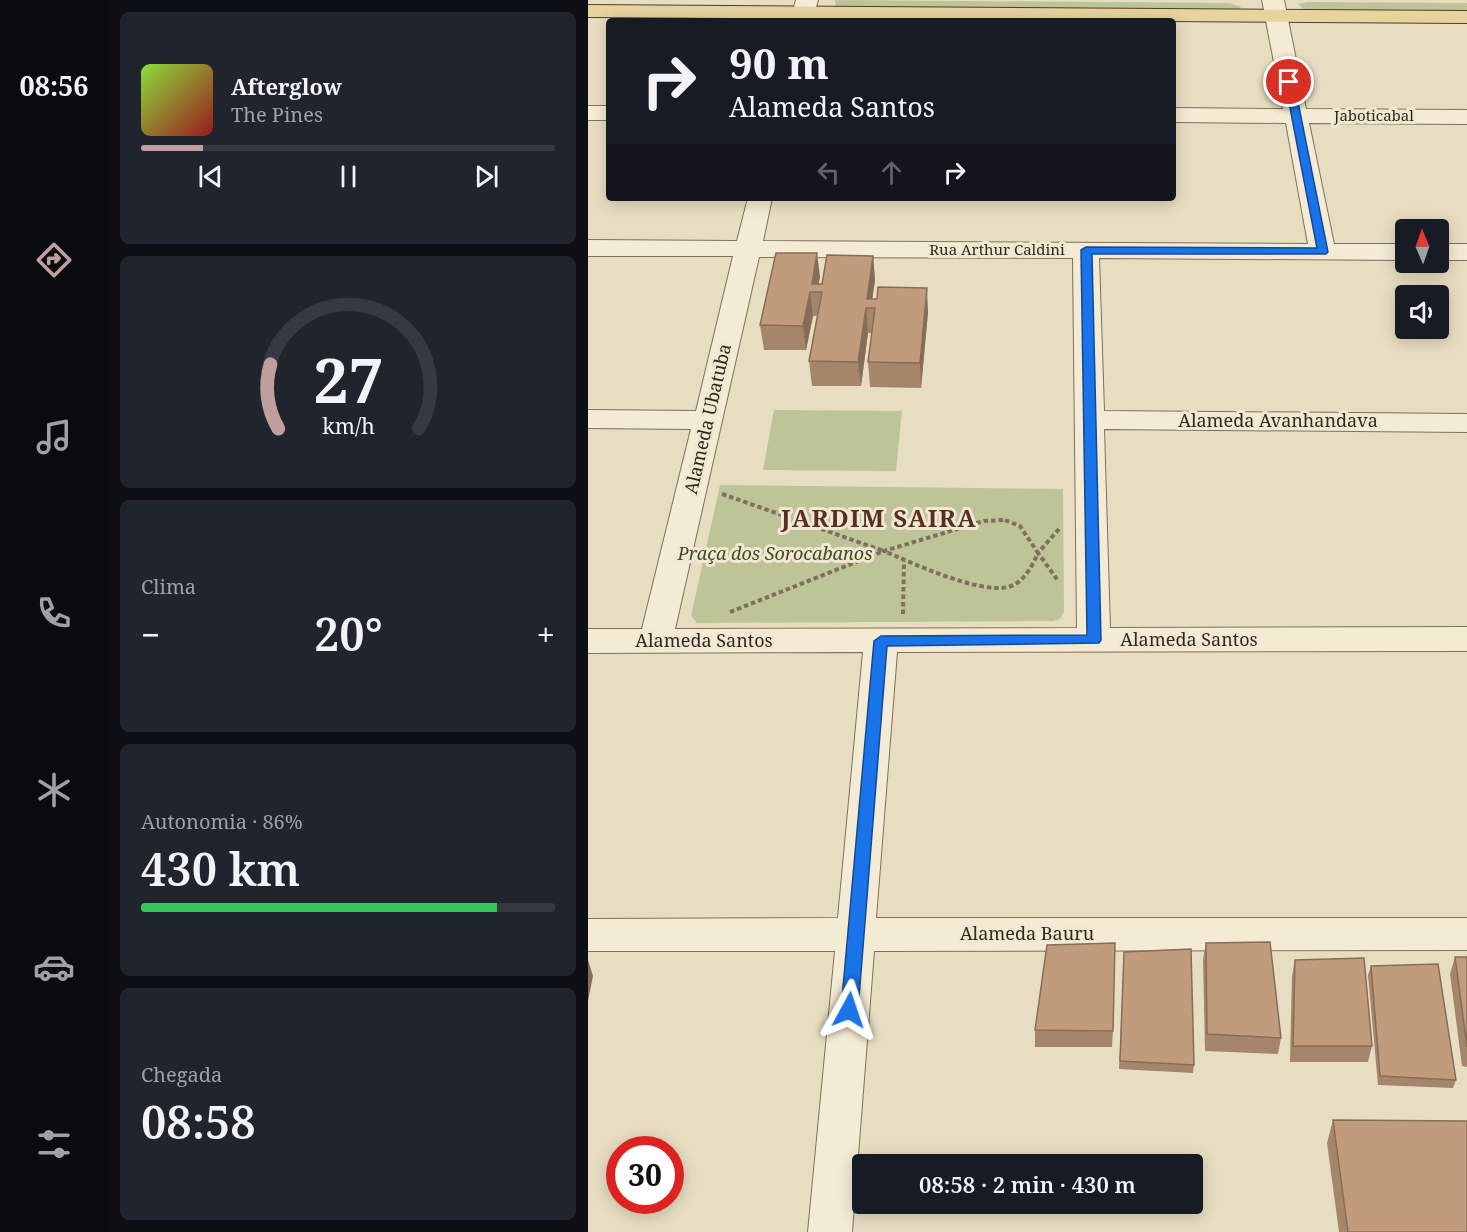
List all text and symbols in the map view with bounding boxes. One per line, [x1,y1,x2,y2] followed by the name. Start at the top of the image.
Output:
[729,34,829,91] text: 90 m
[630,42,708,120] icon: right
[1263,56,1314,107] pin
[1272,65,1305,98] icon: arrive
[19,67,89,104] text: 08:56
[231,71,342,101] text: Afterglow
[729,88,935,125] text: Alameda Santos
[231,101,323,128] text: The Pines
[1333,105,1414,125] street label: Jaboticabal
[812,156,845,189] icon: left
[875,156,908,189] icon: ahead
[938,156,971,189] icon: right
[194,160,227,193] icon: previous
[332,160,365,193] icon: pause
[470,160,503,193] icon: next
[1395,219,1449,273] north arrow
[1395,219,1449,339] map controls
[33,239,75,281] icon: directions
[929,239,1065,259] street label: Rua Arthur Caldini
[1395,285,1449,339] button: sound
[313,336,383,421] text: 27
[678,341,736,496] street label: Alameda Ubatuba
[1178,408,1378,432] street label: Alameda Avanhandava
[322,411,375,440] text: km/h
[33,416,75,458] icon: music
[780,501,977,534] district label: JARDIM SAIRA
[676,541,873,565] park label: Praça dos Sorocabanos
[141,573,196,600] text: Clima
[33,592,75,634] icon: phone
[314,603,383,664] text: 20°
[141,612,160,657] text: −
[537,612,555,657] text: +
[1120,627,1258,651] street label: Alameda Santos
[635,628,773,652] street label: Alameda Santos
[33,769,75,811] icon: climate
[141,808,303,835] text: Autonomia · 86%
[141,838,300,899] text: 430 km
[960,921,1095,945] street label: Alameda Bauru
[33,946,75,988] icon: car
[817,978,881,1042] position arrow
[141,1061,222,1088] text: Chegada
[141,1091,256,1152] text: 08:58
[33,1123,75,1165] icon: filters
[606,1136,684,1214] speed limit sign: 30
[919,1169,1136,1199] text: 08:58 · 2 min · 430 m

